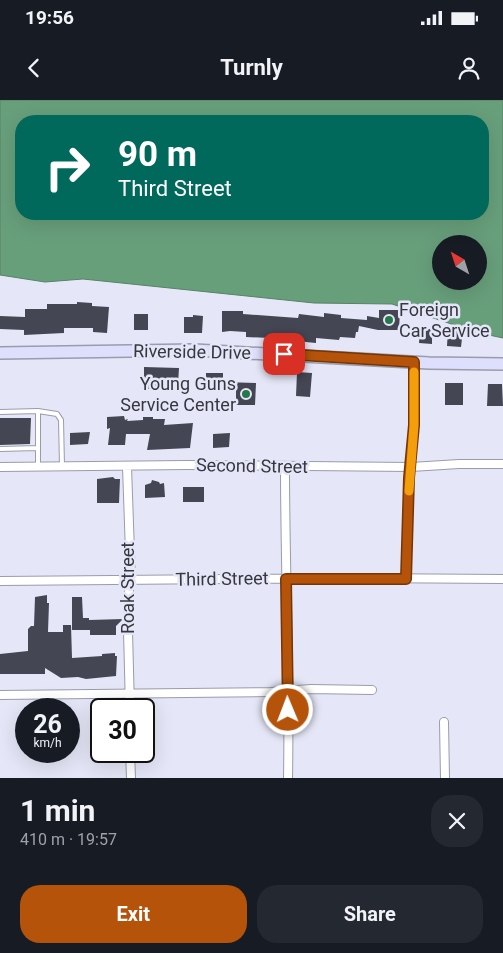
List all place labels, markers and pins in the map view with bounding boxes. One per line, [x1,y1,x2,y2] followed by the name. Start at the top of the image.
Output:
[399,299,490,341] place label: Foreign Car Service
[383,314,395,326] marker: Foreign Car Service
[263,333,305,375] pin
[120,373,236,415] place label: Young Guns Service Center
[240,388,252,400] marker: Young Guns Service Center

